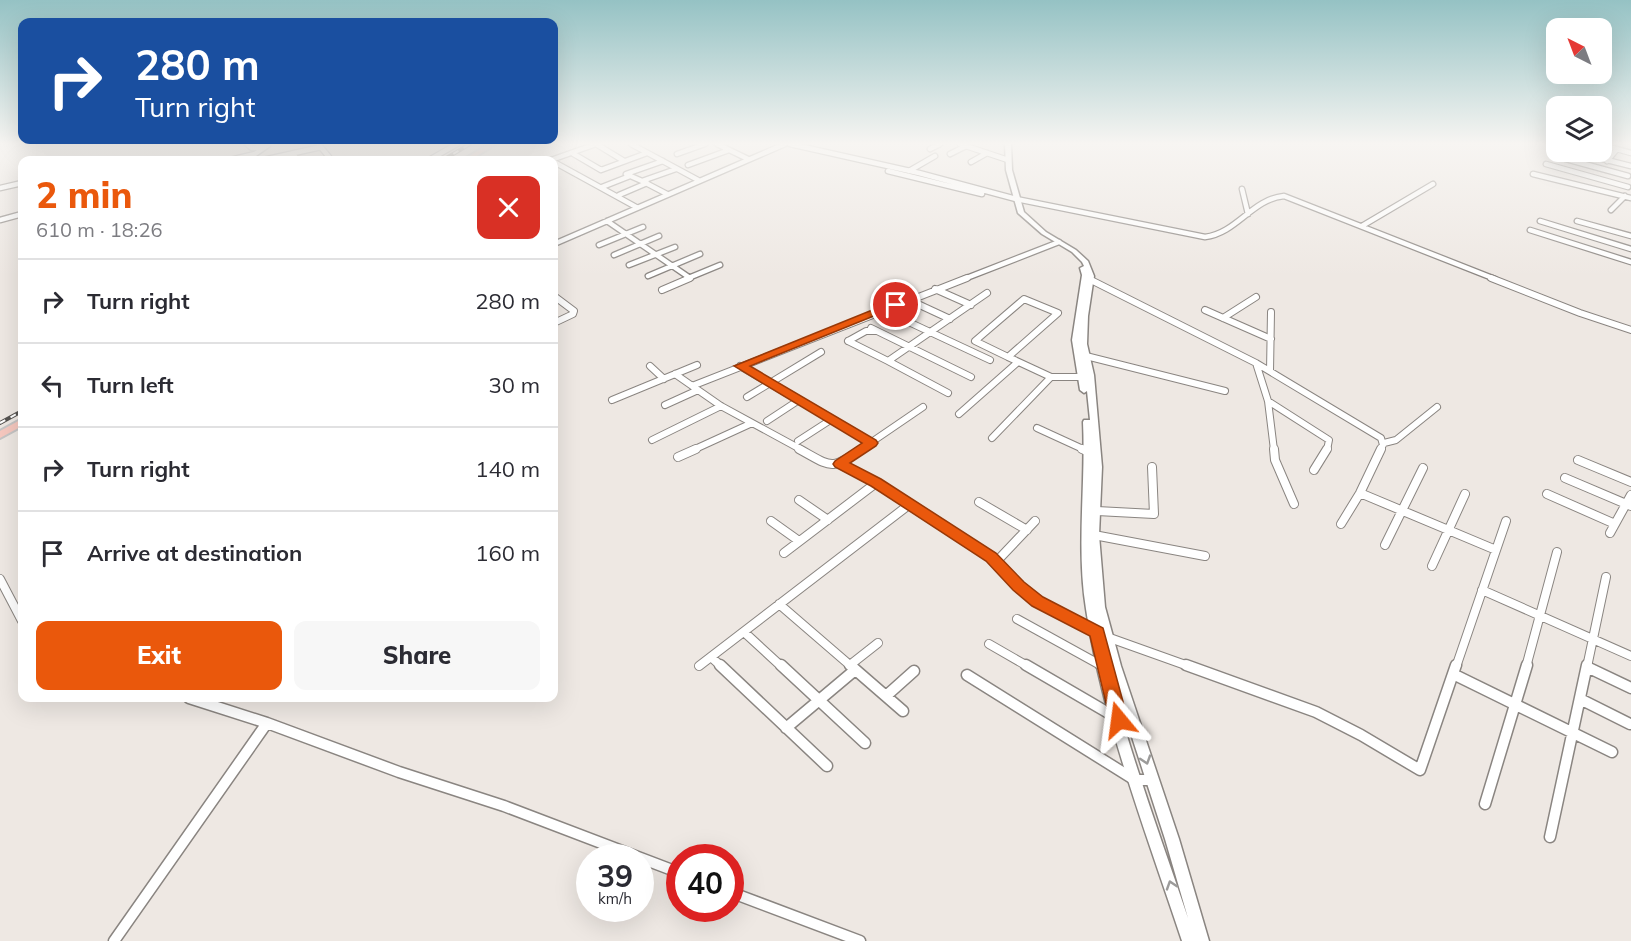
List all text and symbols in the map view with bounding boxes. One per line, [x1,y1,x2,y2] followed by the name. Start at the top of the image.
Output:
[1546,18,1612,84] north arrow
[1546,18,1612,162] map controls
[135,38,260,91] text: 280 m
[36,42,114,120] icon: right
[135,90,255,124] text: Turn right
[1546,96,1612,162] button: layers
[36,172,132,217] text: 2 min
[477,176,540,239] button: close
[36,217,162,242] text: 610 m · 18:26
[870,279,921,330] pin
[36,285,69,318] icon: right
[87,287,190,315] text: Turn right
[475,287,540,315] text: 280 m
[879,288,912,321] icon: arrive
[36,369,69,402] icon: left
[87,371,174,399] text: Turn left
[489,371,540,399] text: 30 m
[36,453,69,486] icon: right
[87,455,190,483] text: Turn right
[475,455,540,483] text: 140 m
[36,537,69,570] icon: arrive
[87,539,302,567] text: Arrive at destination
[475,539,540,567] text: 160 m
[36,621,282,690] button: Exit
[294,621,540,690] button: Share
[1087,688,1151,752] position arrow
[1139,754,1151,765] one-way arrow
[666,844,744,922] speed limit sign: 40
[597,857,633,895] text: 39
[1166,880,1178,891] one-way arrow
[598,889,632,908] text: km/h

